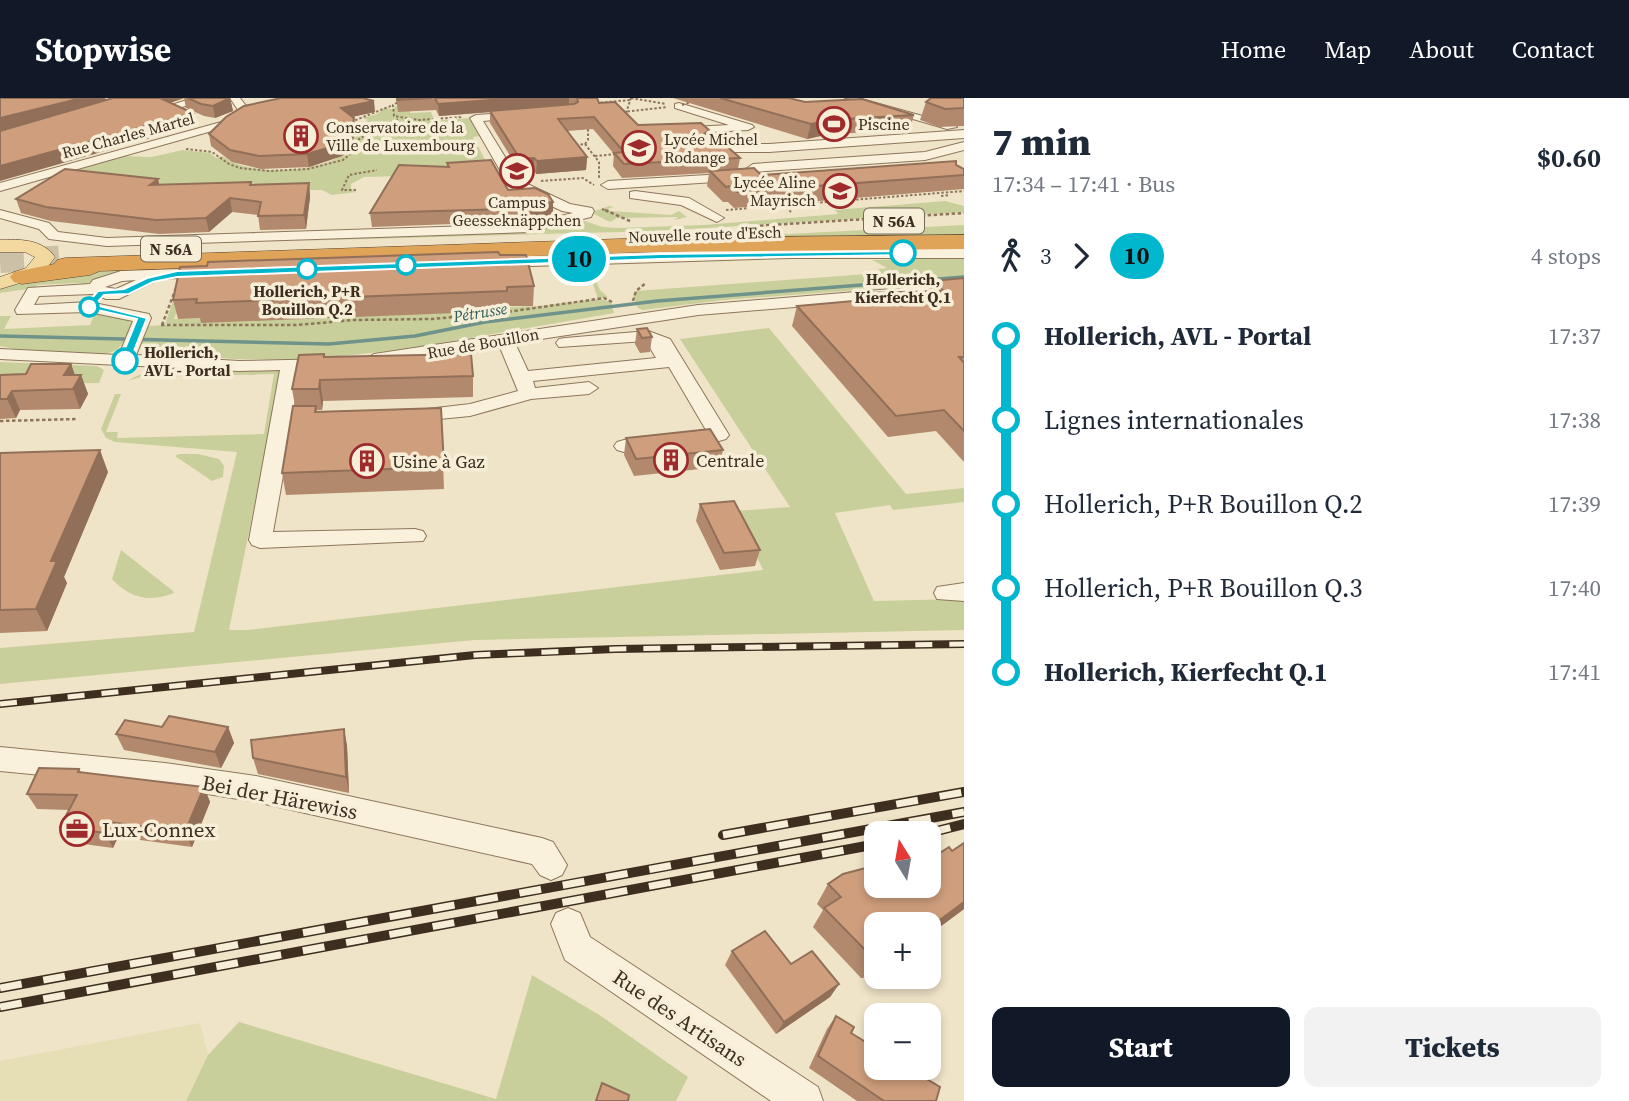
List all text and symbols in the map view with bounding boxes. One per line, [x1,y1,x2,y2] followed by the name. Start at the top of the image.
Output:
[35,27,171,72] text: Stopwise
[1221,33,1286,66] text: Home
[1324,33,1371,66] text: Map
[1409,33,1474,66] text: About
[1512,33,1594,66] text: Contact
[815,105,853,143] sports icon: Piscine
[59,107,197,163] street label: Rue Charles Martel
[858,113,910,135] place label: Piscine
[326,116,475,156] place label: Conservatoire de la Ville de Luxembourg
[992,116,1091,168] text: 7 min
[282,117,320,155] building icon: Conservatoire de la Ville de Luxembourg
[664,128,758,168] place label: Lycée Michel Rodange
[620,129,658,167] school or university icon: Lycée Michel Rodange
[1537,140,1601,176] text: $0.60
[498,152,536,190] school or university icon: Campus Geesseknäppchen
[992,168,1175,200] text: 17:34 – 17:41 · Bus
[733,171,816,211] place label: Lycée Aline Mayrisch
[821,172,859,210] school or university icon: Lycée Aline Mayrisch
[453,191,582,231] place label: Campus Geesseknäppchen
[864,209,924,234] road number: N 56A
[628,220,782,248] street label: Nouvelle route d'Esch
[548,236,610,282] line badge: 10
[141,237,201,262] road number: N 56A
[992,237,1030,275] icon: walk
[1062,237,1100,275] icon: forward
[1124,239,1150,272] text: 10
[890,240,916,266] marker: Hollerich, Kierfecht Q.1
[1040,240,1052,272] text: 3
[1531,240,1601,272] text: 4 stops
[566,242,592,275] text: 10
[396,255,416,275] unlabelled marker
[297,259,317,279] marker: Hollerich, P+R Bouillon Q.2
[855,268,951,308] place label: Hollerich, Kierfecht Q.1
[253,280,361,320] place label: Hollerich, P+R Bouillon Q.2
[79,297,99,317] unlabelled marker
[450,297,509,327] water label: Pétrusse
[1044,318,1311,354] text: Hollerich, AVL - Portal
[1548,320,1601,352] text: 17:37
[425,322,541,364] street label: Rue de Bouillon
[144,341,231,381] place label: Hollerich, AVL - Portal
[112,348,138,374] marker: Hollerich, AVL - Portal
[1044,402,1304,438] text: Lignes internationales
[1548,404,1601,436] text: 17:38
[652,441,690,479] building icon: Centrale
[348,442,386,480] building icon: Usine à Gaz
[696,448,764,473] place label: Centrale
[392,449,485,474] place label: Usine à Gaz
[1044,486,1362,522] text: Hollerich, P+R Bouillon Q.2
[1548,488,1601,520] text: 17:39
[1044,570,1362,606] text: Hollerich, P+R Bouillon Q.3
[1548,572,1601,604] text: 17:40
[1044,654,1328,690] text: Hollerich, Kierfecht Q.1
[1548,656,1601,688] text: 17:41
[200,768,360,826] street label: Bei der Härewiss
[58,810,96,848] office icon: Lux-Connex
[102,815,216,844] place label: Lux-Connex
[864,821,942,898] north arrow
[864,821,941,1080] map controls
[864,912,941,989] button: +
[607,962,753,1074] street label: Rue des Artisans
[864,1003,941,1080] button: −
[992,1007,1290,1087] button: Start
[1304,1007,1601,1087] button: Tickets

